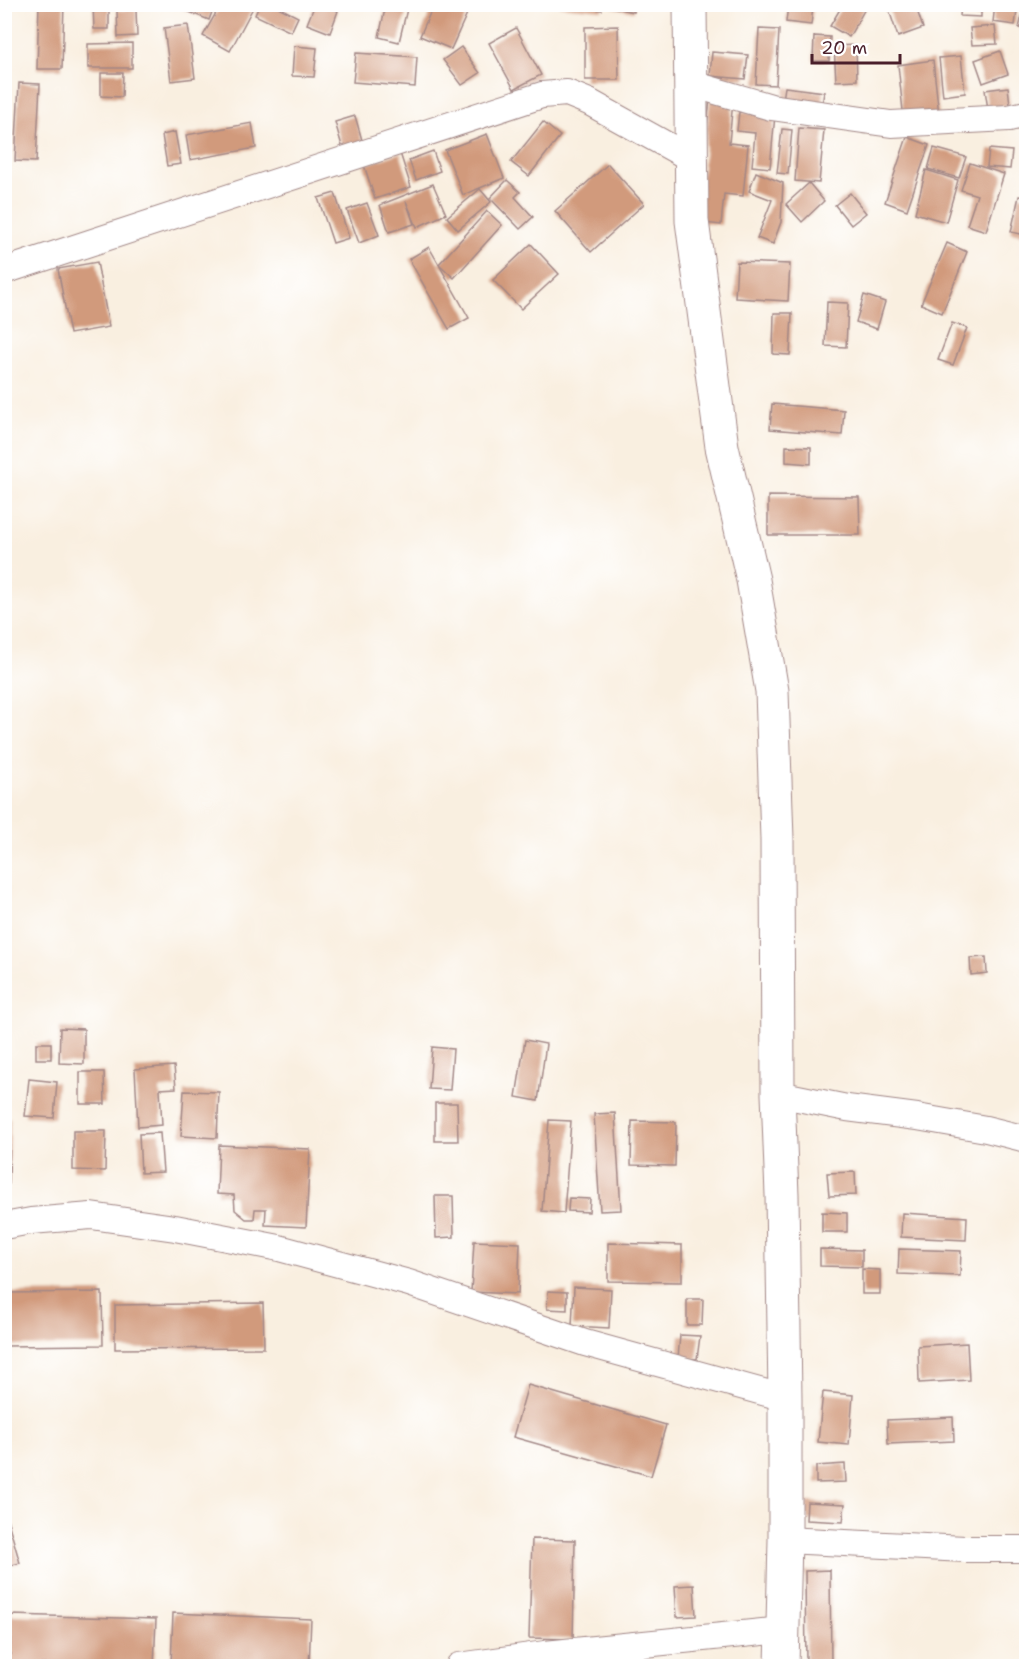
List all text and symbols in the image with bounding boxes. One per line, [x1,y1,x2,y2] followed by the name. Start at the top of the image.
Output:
[812,27,900,65] scale bar
[821,36,867,60] text: 20 m

